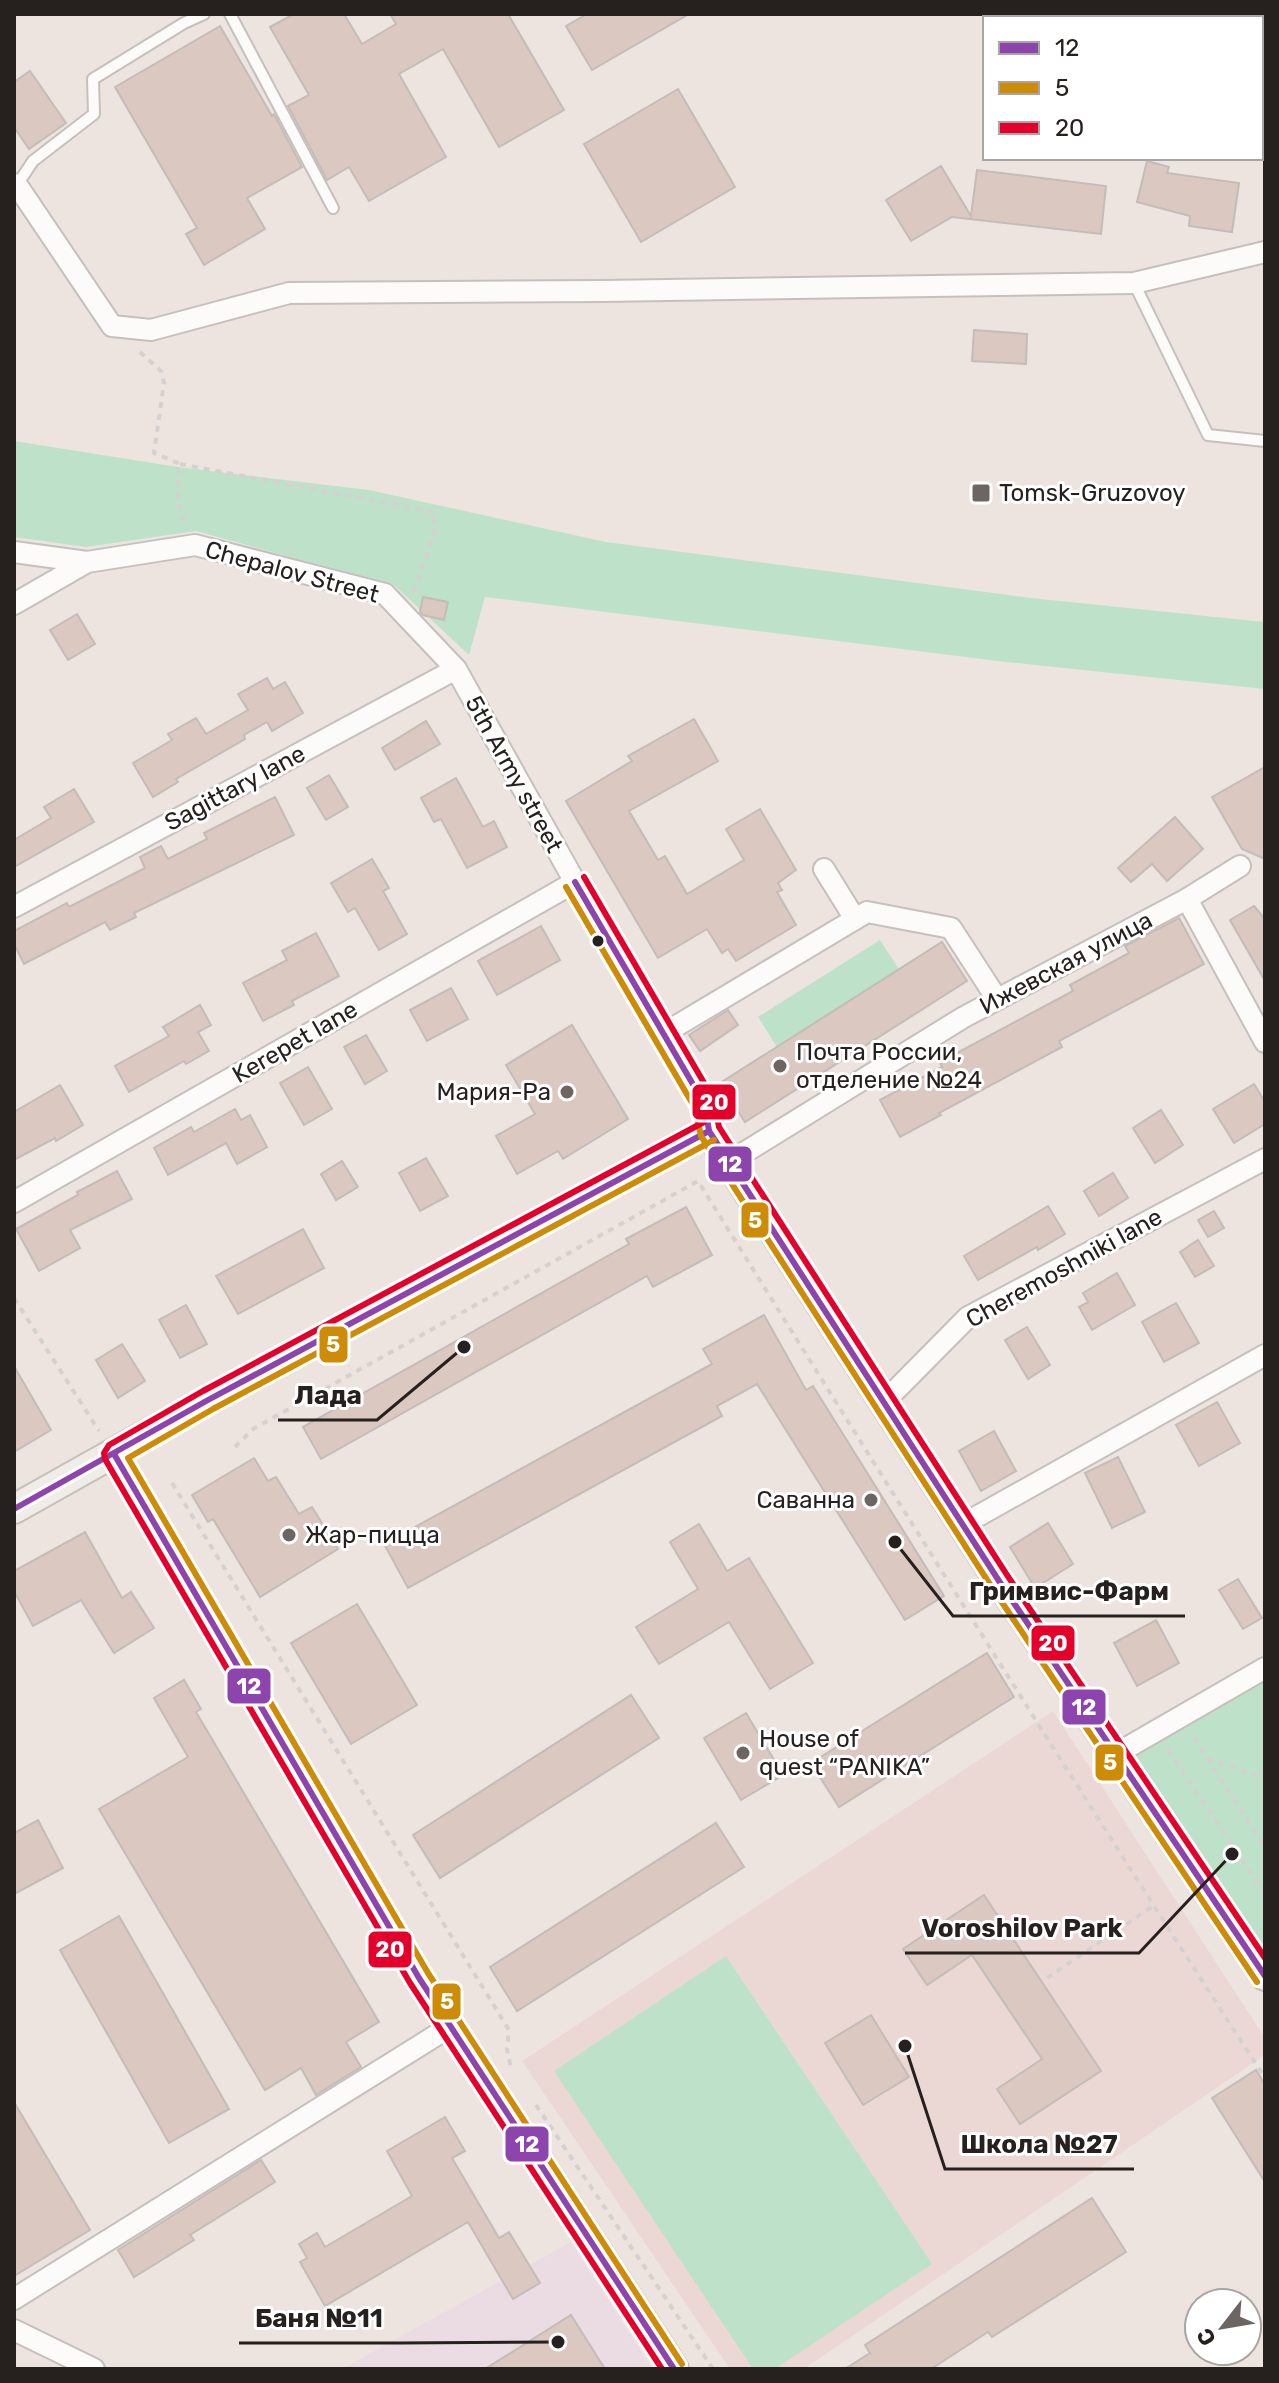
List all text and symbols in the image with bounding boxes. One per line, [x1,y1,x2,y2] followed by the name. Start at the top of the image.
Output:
[983,16,1263,160] legend
[1055,34,1079,62] text: 12
[1055,74,1069,102] text: 5
[1055,114,1084,142] text: 20
[999,479,1186,507] place label: Tomsk-Gruzovoy
[970,482,992,504] marker: Tomsk-Gruzovoy
[202,535,382,609] street label: Chepalov Street
[459,691,569,857] street label: 5th Army street
[160,739,310,837] street label: Sagittary lane
[975,906,1157,1020] street label: Ижевская улица
[590,933,606,949] unlabelled marker
[228,995,362,1089] street label: Kerepet lane
[796,1038,982,1094] place label: Почта России, отделение №24
[771,1057,789,1075] marker: Почта России, отделение №24
[437,1078,551,1106] place label: Мария-Ра
[558,1083,576,1101] marker: Мария-Ра
[691,1083,737,1121] line badge: 20
[699,1089,729,1116] text: 20
[707,1145,753,1183] line badge: 12
[717,1151,743,1178] text: 12
[740,1201,770,1239] line badge: 5
[961,1202,1167,1334] street label: Cheremoshniki lane
[748,1207,762,1234] text: 5
[318,1325,349,1364] line badge: 5
[326,1331,340,1358] text: 5
[278,1370,377,1420] callout: Лада
[294,1380,362,1411] text: Лада
[757,1486,855,1514] place label: Саванна
[862,1491,880,1509] marker: Саванна
[305,1521,440,1549] place label: Жар-пицца
[280,1526,298,1544] marker: Жар-пицца
[953,1566,1185,1616] callout: Гримвис-Фарм
[969,1576,1169,1607] text: Гримвис-Фарм
[1030,1624,1076,1662] line badge: 20
[1038,1630,1068,1657] text: 20
[226,1667,272,1705] line badge: 12
[236,1673,262,1700] text: 12
[1061,1688,1107,1726] line badge: 12
[1071,1694,1097,1721] text: 12
[759,1725,930,1781] place label: House of quest “PANIKA”
[1094,1743,1125,1782] line badge: 5
[734,1744,752,1762] marker: House of quest “PANIKA”
[1103,1749,1117,1776] text: 5
[905,1903,1139,1953] callout: Voroshilov Park
[921,1913,1124,1944] text: Voroshilov Park
[367,1930,413,1969] line badge: 20
[375,1936,405,1963] text: 20
[431,1982,462,2021] line badge: 5
[440,1988,454,2015] text: 5
[945,2119,1134,2169] callout: Школа №27
[504,2125,550,2163] line badge: 12
[960,2129,1118,2160] text: Школа №27
[514,2131,540,2158] text: 12
[1183,2287,1263,2367] north arrow
[239,2293,399,2343] callout: Баня №11
[255,2303,383,2334] text: Баня №11
[1191,2323,1222,2351] text: С

